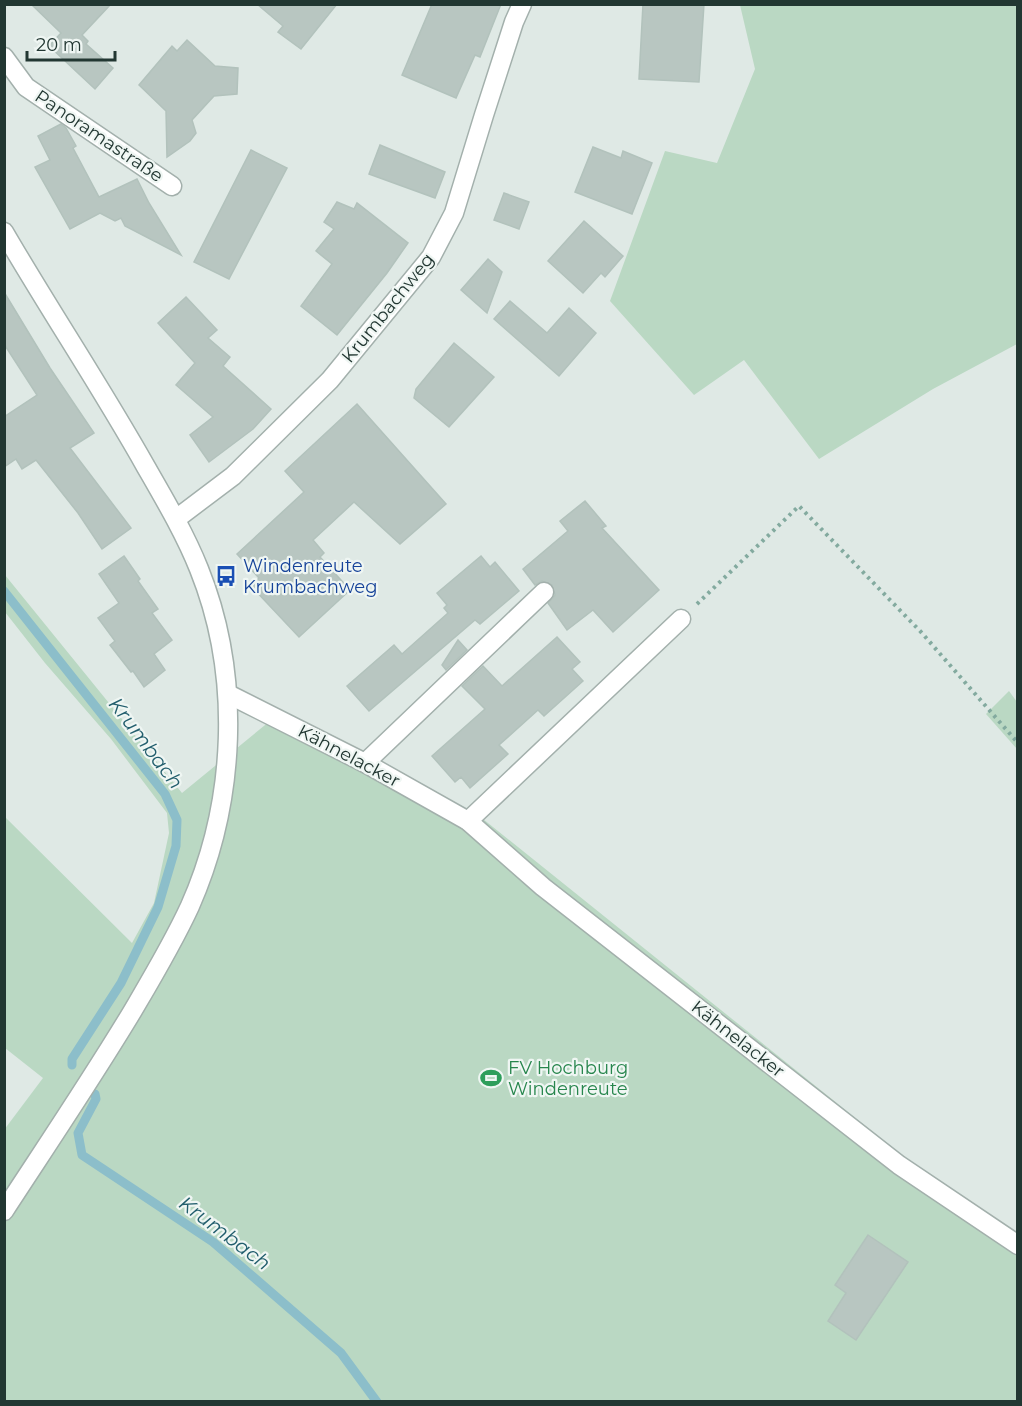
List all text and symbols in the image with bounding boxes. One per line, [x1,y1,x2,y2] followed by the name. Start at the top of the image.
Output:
[27,24,116,62] scale bar
[36,34,82,56] text: 20 m
[31,85,167,187] street label: Panoramastraße
[337,249,439,367] street label: Krumbachweg
[243,555,378,598] place label: Windenreute Krumbachweg
[214,564,238,588] bus stop icon: Windenreute Krumbachweg
[104,692,188,794] water label: Krumbach
[294,720,404,792] street label: Kähnelacker
[687,996,789,1082] street label: Kähnelacker
[508,1057,628,1100] place label: FV Hochburg Windenreute
[479,1066,503,1090] sports icon: FV Hochburg Windenreute
[174,1191,276,1275] water label: Krumbach

